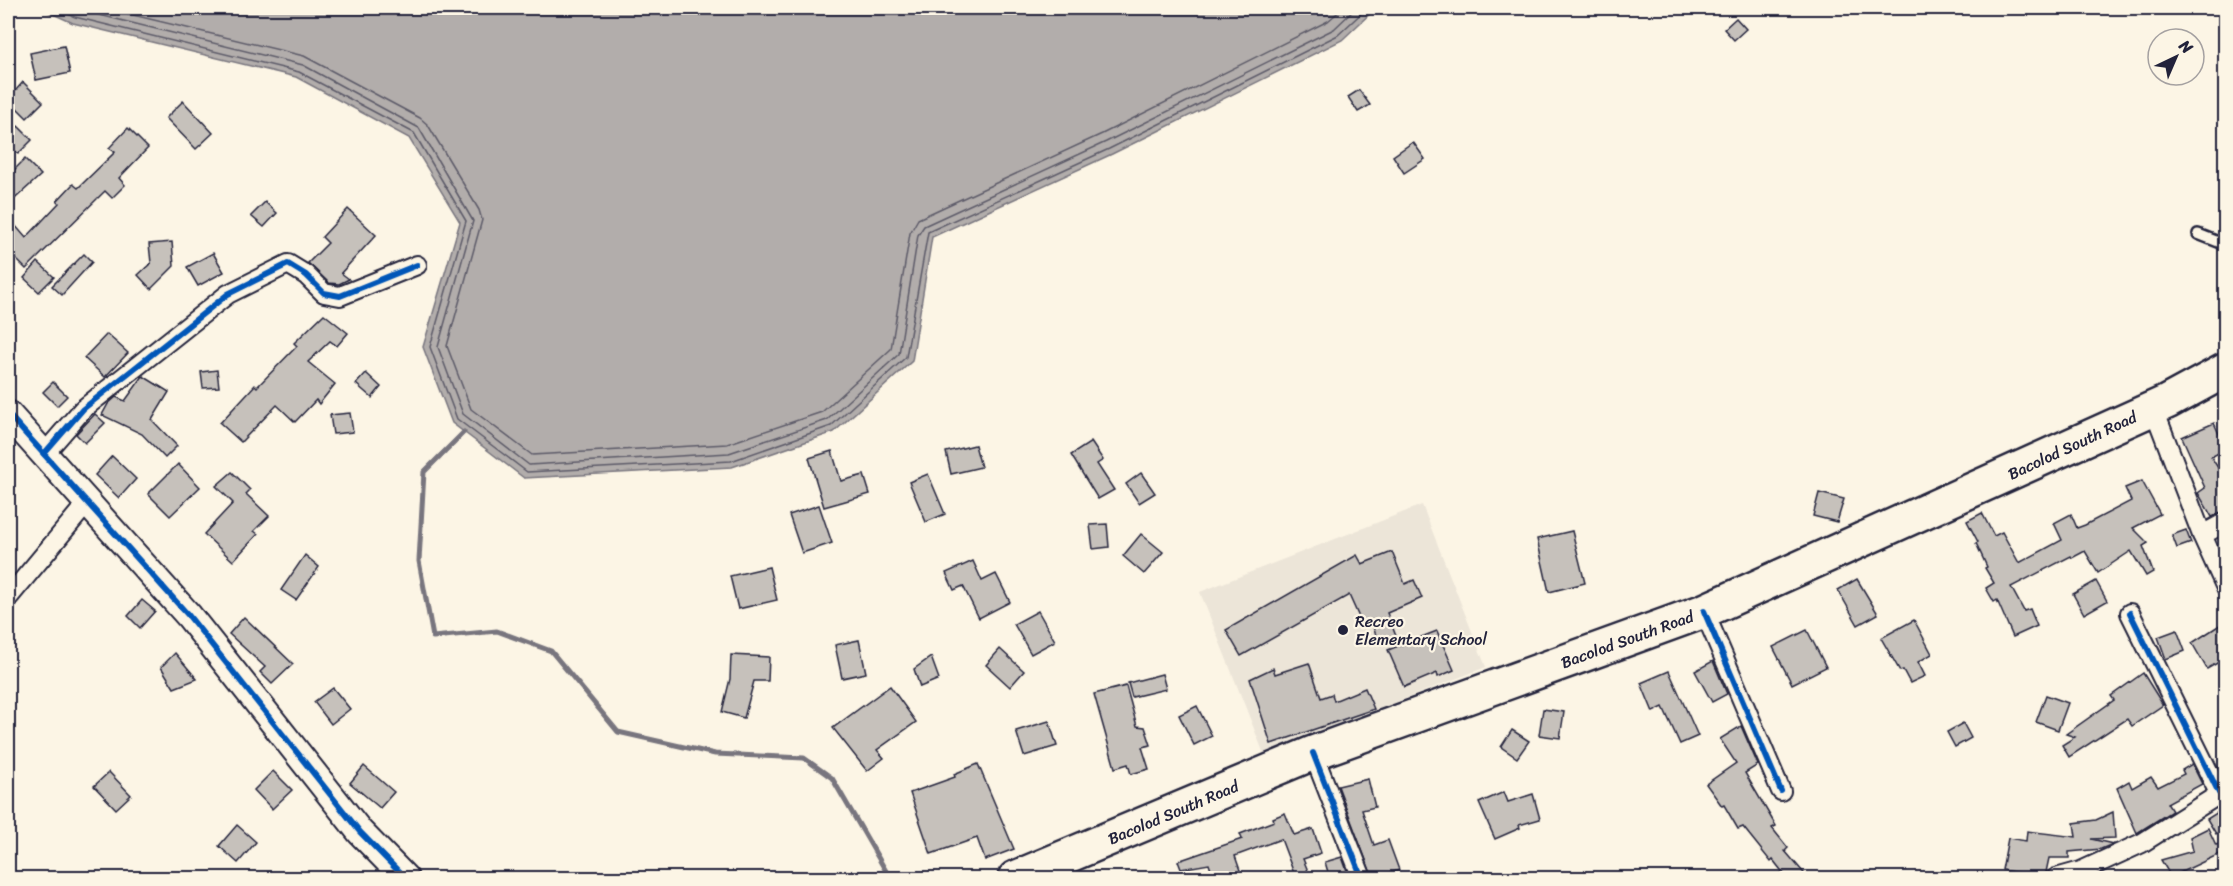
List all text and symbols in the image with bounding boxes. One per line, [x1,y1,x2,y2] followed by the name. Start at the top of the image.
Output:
[2146,27,2206,87] north arrow
[2171,32,2201,61] text: N
[2003,402,2143,488] street label: Bacolod South Road
[1557,601,1699,677] street label: Bacolod South Road
[1355,607,1487,654] place label: Recreo Elementary School
[1336,623,1350,637] marker: Recreo Elementary School
[1103,771,1245,853] street label: Bacolod South Road

